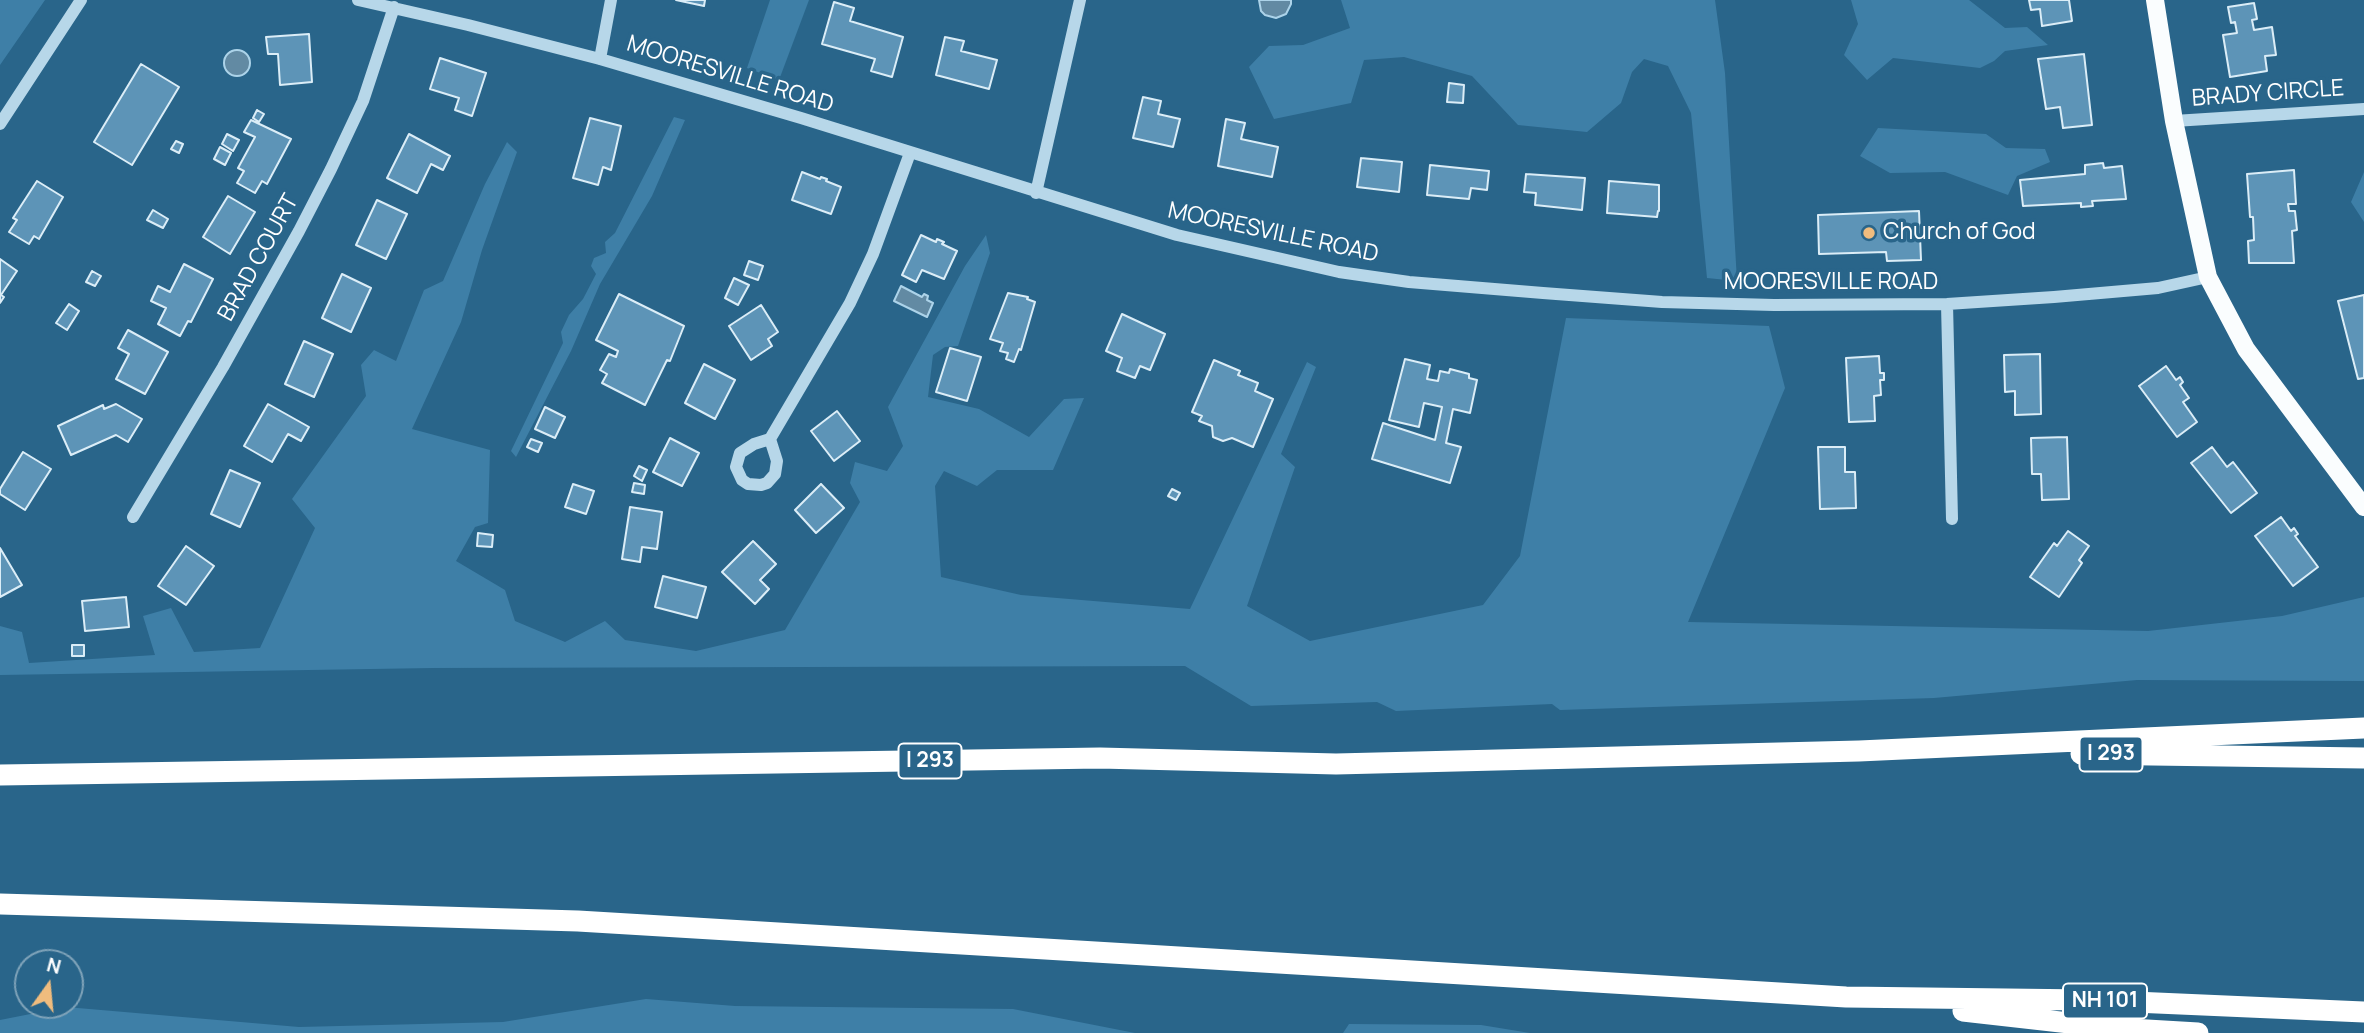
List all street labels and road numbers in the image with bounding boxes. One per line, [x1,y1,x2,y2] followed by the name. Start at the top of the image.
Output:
[623,30,837,120] street label: MOORESVILLE ROAD
[2191,75,2345,113] street label: BRADY CIRCLE
[213,190,305,326] street label: BRAD COURT
[1165,197,1381,269] street label: MOORESVILLE ROAD
[1724,269,1938,297] street label: MOORESVILLE ROAD
[2080,736,2142,772] road number: I 293
[898,744,962,778] road number: I 293
[2063,984,2147,1018] road number: NH 101

